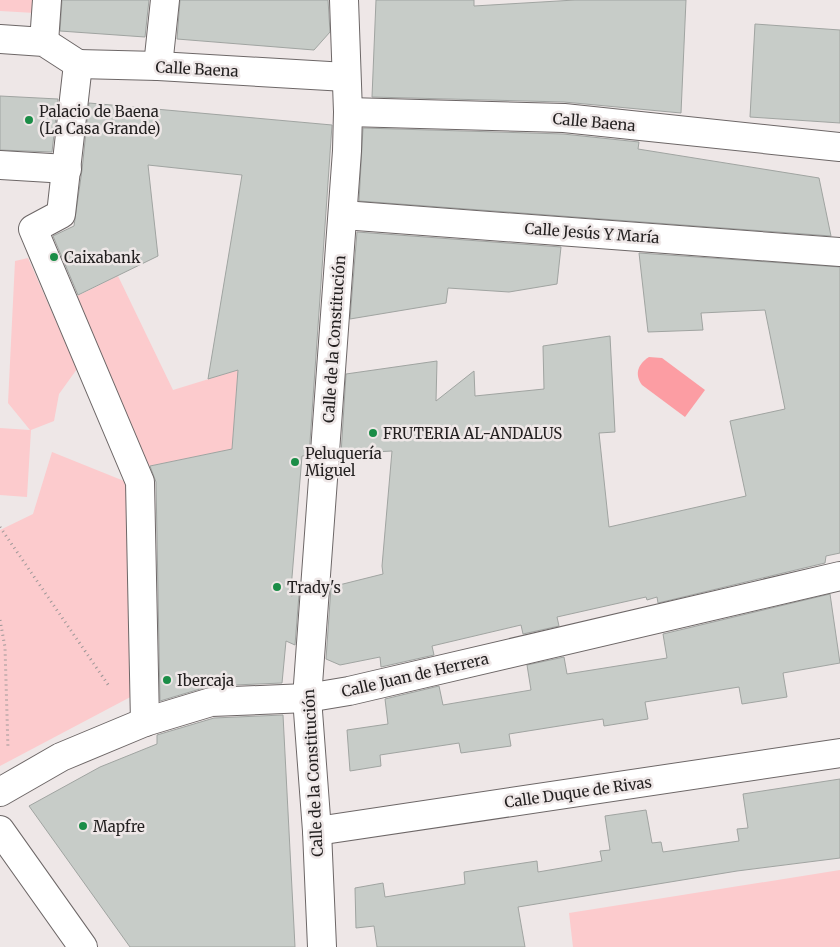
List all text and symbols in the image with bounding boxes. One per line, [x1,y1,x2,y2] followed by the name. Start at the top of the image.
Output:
[155,57,239,81] street label: Calle Baena
[39,102,160,138] place label: Palacio de Baena (La Casa Grande)
[552,109,636,135] street label: Calle Baena
[23,114,35,126] marker: Palacio de Baena (La Casa Grande)
[524,219,660,247] street label: Calle Jesús Y María
[64,248,141,267] place label: Caixabank
[48,251,60,263] marker: Caixabank
[319,254,349,423] street label: Calle de la Constitución
[383,424,562,443] place label: FRUTERIA AL-ANDALUS
[367,427,379,439] marker: FRUTERIA AL-ANDALUS
[305,444,382,480] place label: Peluquería Miguel
[289,456,301,468] marker: Peluquería Miguel
[287,578,341,597] place label: Trady's
[271,581,283,593] marker: Trady's
[340,649,490,701] street label: Calle Juan de Herrera
[177,671,234,690] place label: Ibercaja
[161,674,173,686] marker: Ibercaja
[299,689,327,857] street label: Calle de la Constitución
[503,772,653,812] street label: Calle Duque de Rivas
[93,817,145,836] place label: Mapfre
[77,820,89,832] marker: Mapfre

